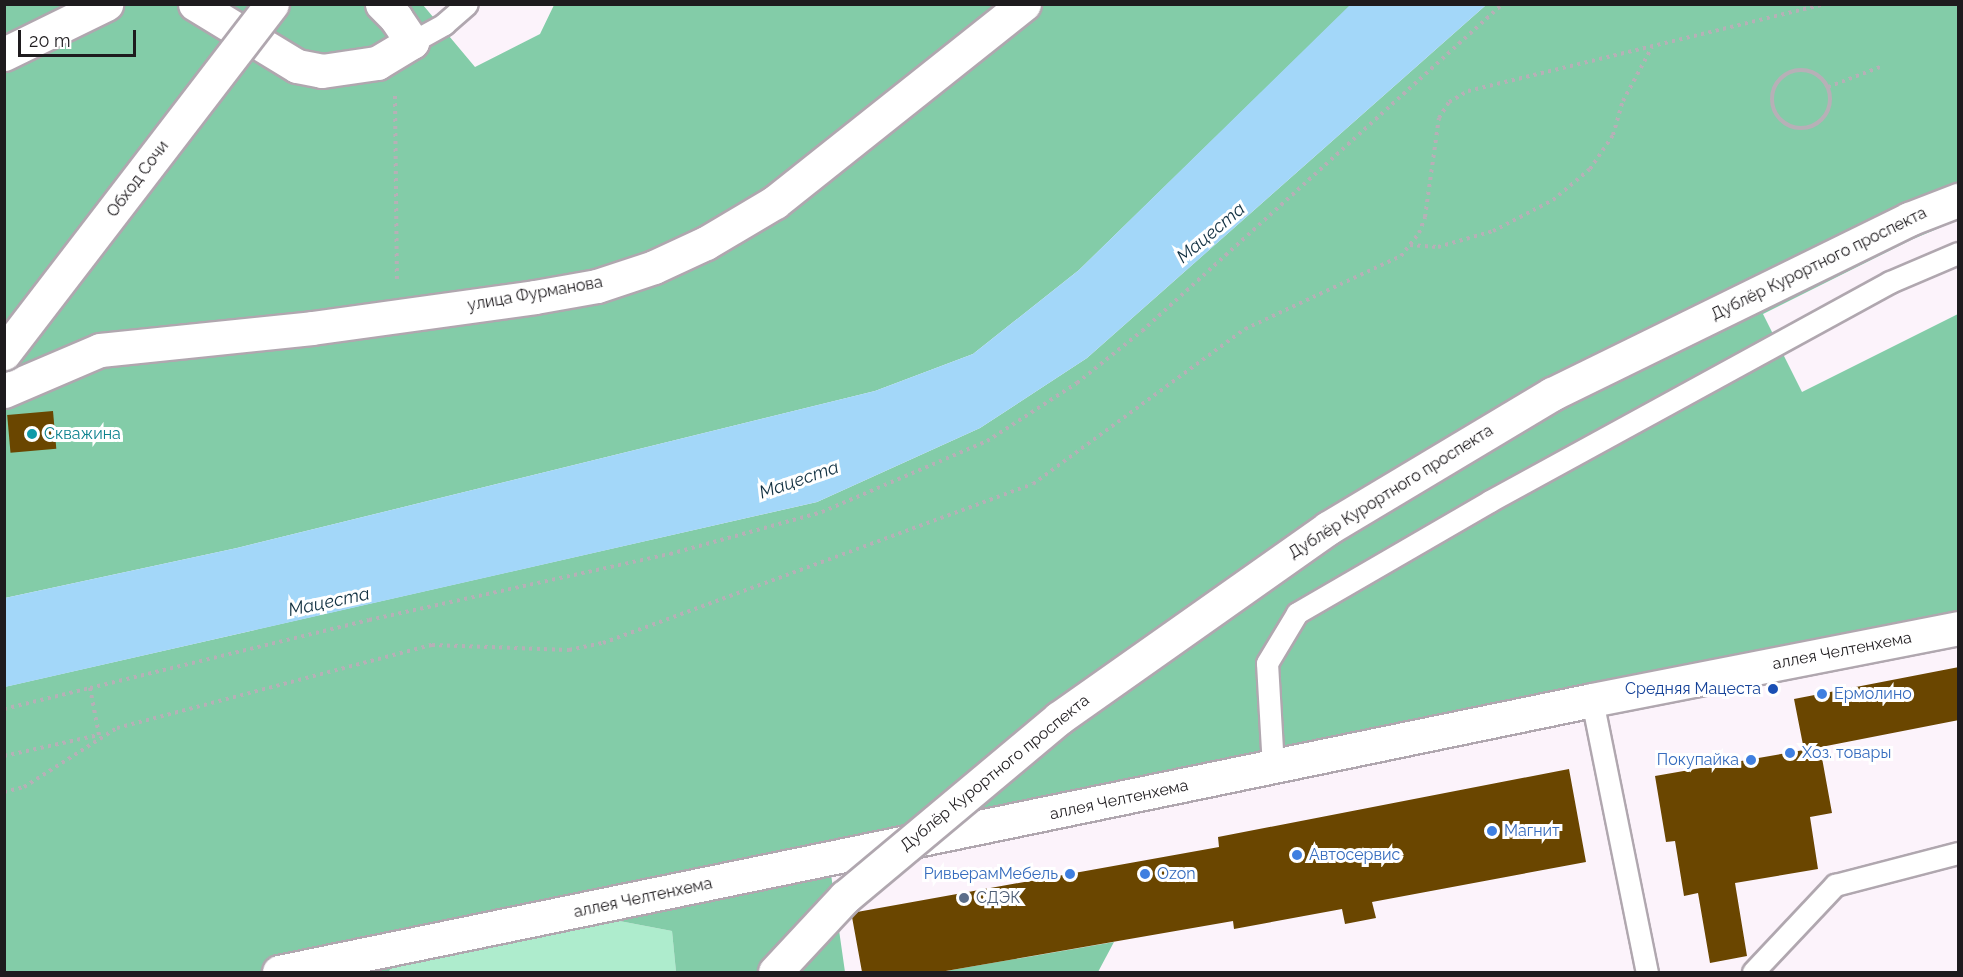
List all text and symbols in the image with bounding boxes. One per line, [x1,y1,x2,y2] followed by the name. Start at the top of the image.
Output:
[21,18,140,56] scale bar
[29,30,71,51] text: 20 m
[103,137,173,221] street label: Обход Сочи
[1172,198,1250,268] water label: Мацеста
[1708,203,1930,325] street label: Дублёр Курортного проспекта
[466,273,604,315] street label: улица Фурманова
[1285,421,1497,563] street label: Дублёр Курортного проспекта
[44,424,121,444] place label: Скважина
[25,427,39,441] marker: Скважина
[757,456,841,504] water label: Мацеста
[286,583,372,621] water label: Мацеста
[1771,628,1913,674] street label: аллея Челтенхема
[1625,679,1761,699] place label: Средняя Мацеста
[1766,682,1780,696] marker: Средняя Мацеста
[1834,684,1912,704] place label: Ермолино
[1815,687,1829,701] marker: Ермолино
[897,691,1093,855] street label: Дублёр Курортного проспекта
[1802,743,1891,763] place label: Хоз. товары
[1783,746,1797,760] marker: Хоз. товары
[1657,750,1739,770] place label: Покупайка
[1744,753,1758,767] marker: Покупайка
[1048,776,1190,824] street label: аллея Челтенхема
[1504,821,1560,841] place label: Магнит
[1485,824,1499,838] marker: Магнит
[1309,845,1400,865] place label: Автосервис
[1290,848,1304,862] marker: Автосервис
[924,864,1058,884] place label: РивьерамМебель
[1157,864,1196,884] place label: Ozon
[1063,867,1077,881] marker: РивьерамМебель
[1138,867,1152,881] marker: Ozon
[572,874,714,922] street label: аллея Челтенхема
[976,888,1020,908] place label: СДЭК
[957,891,971,905] marker: СДЭК

